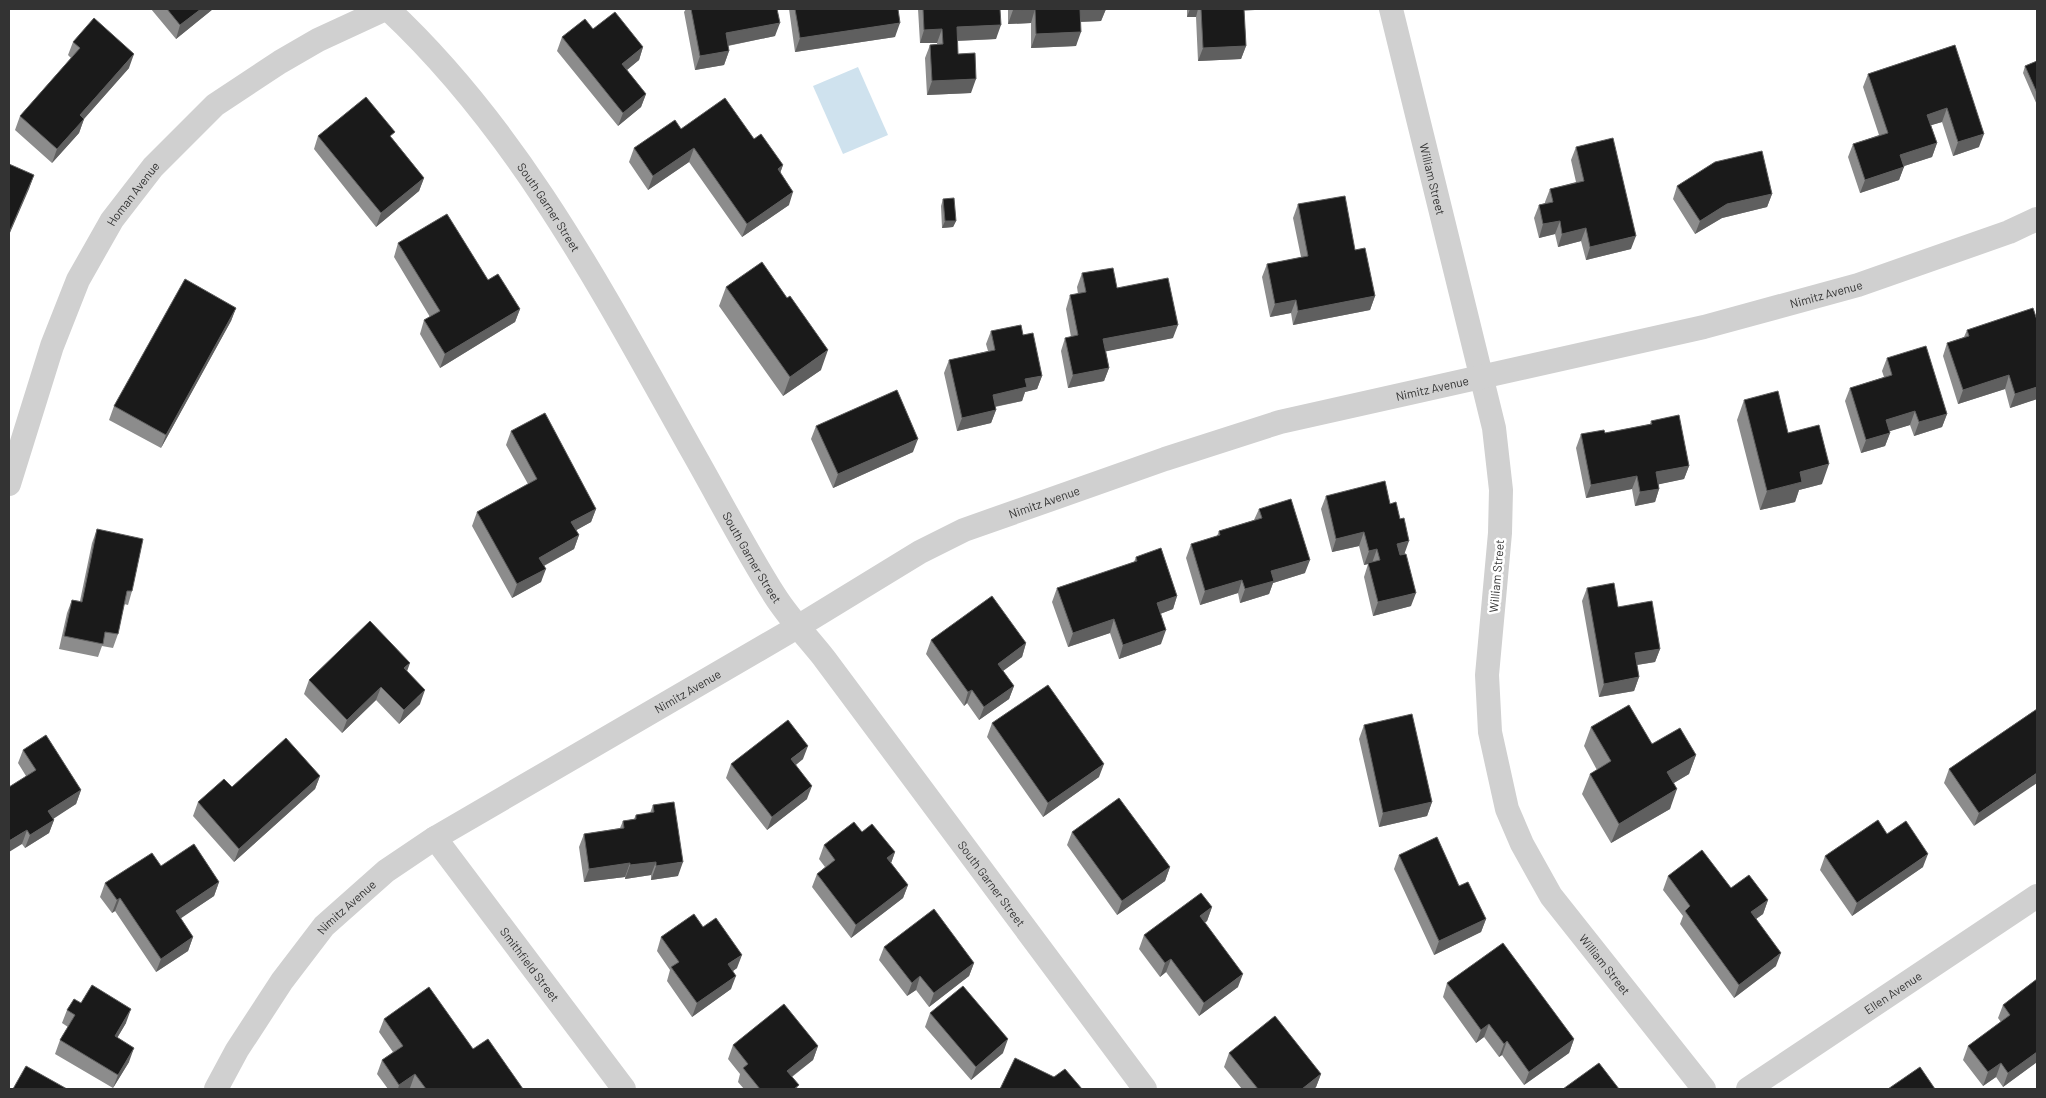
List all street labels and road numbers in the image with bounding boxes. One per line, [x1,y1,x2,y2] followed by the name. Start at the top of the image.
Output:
[1417,142,1448,216] street label: William Street
[103,158,162,228] street label: Homan Avenue
[515,160,583,254] street label: South Garner Street
[1788,277,1864,310] street label: Nimitz Avenue
[1394,373,1470,403] street label: Nimitz Avenue
[1007,483,1082,521] street label: Nimitz Avenue
[720,509,785,606] street label: South Garner Street
[1486,539,1506,613] street label: William Street
[652,666,723,716] street label: Nimitz Avenue
[955,838,1028,929] street label: South Garner Street
[314,877,378,937] street label: Nimitz Avenue
[498,924,562,1004] street label: Smithfield Street
[1577,931,1633,997] street label: William Street
[1861,968,1924,1017] street label: Ellen Avenue

